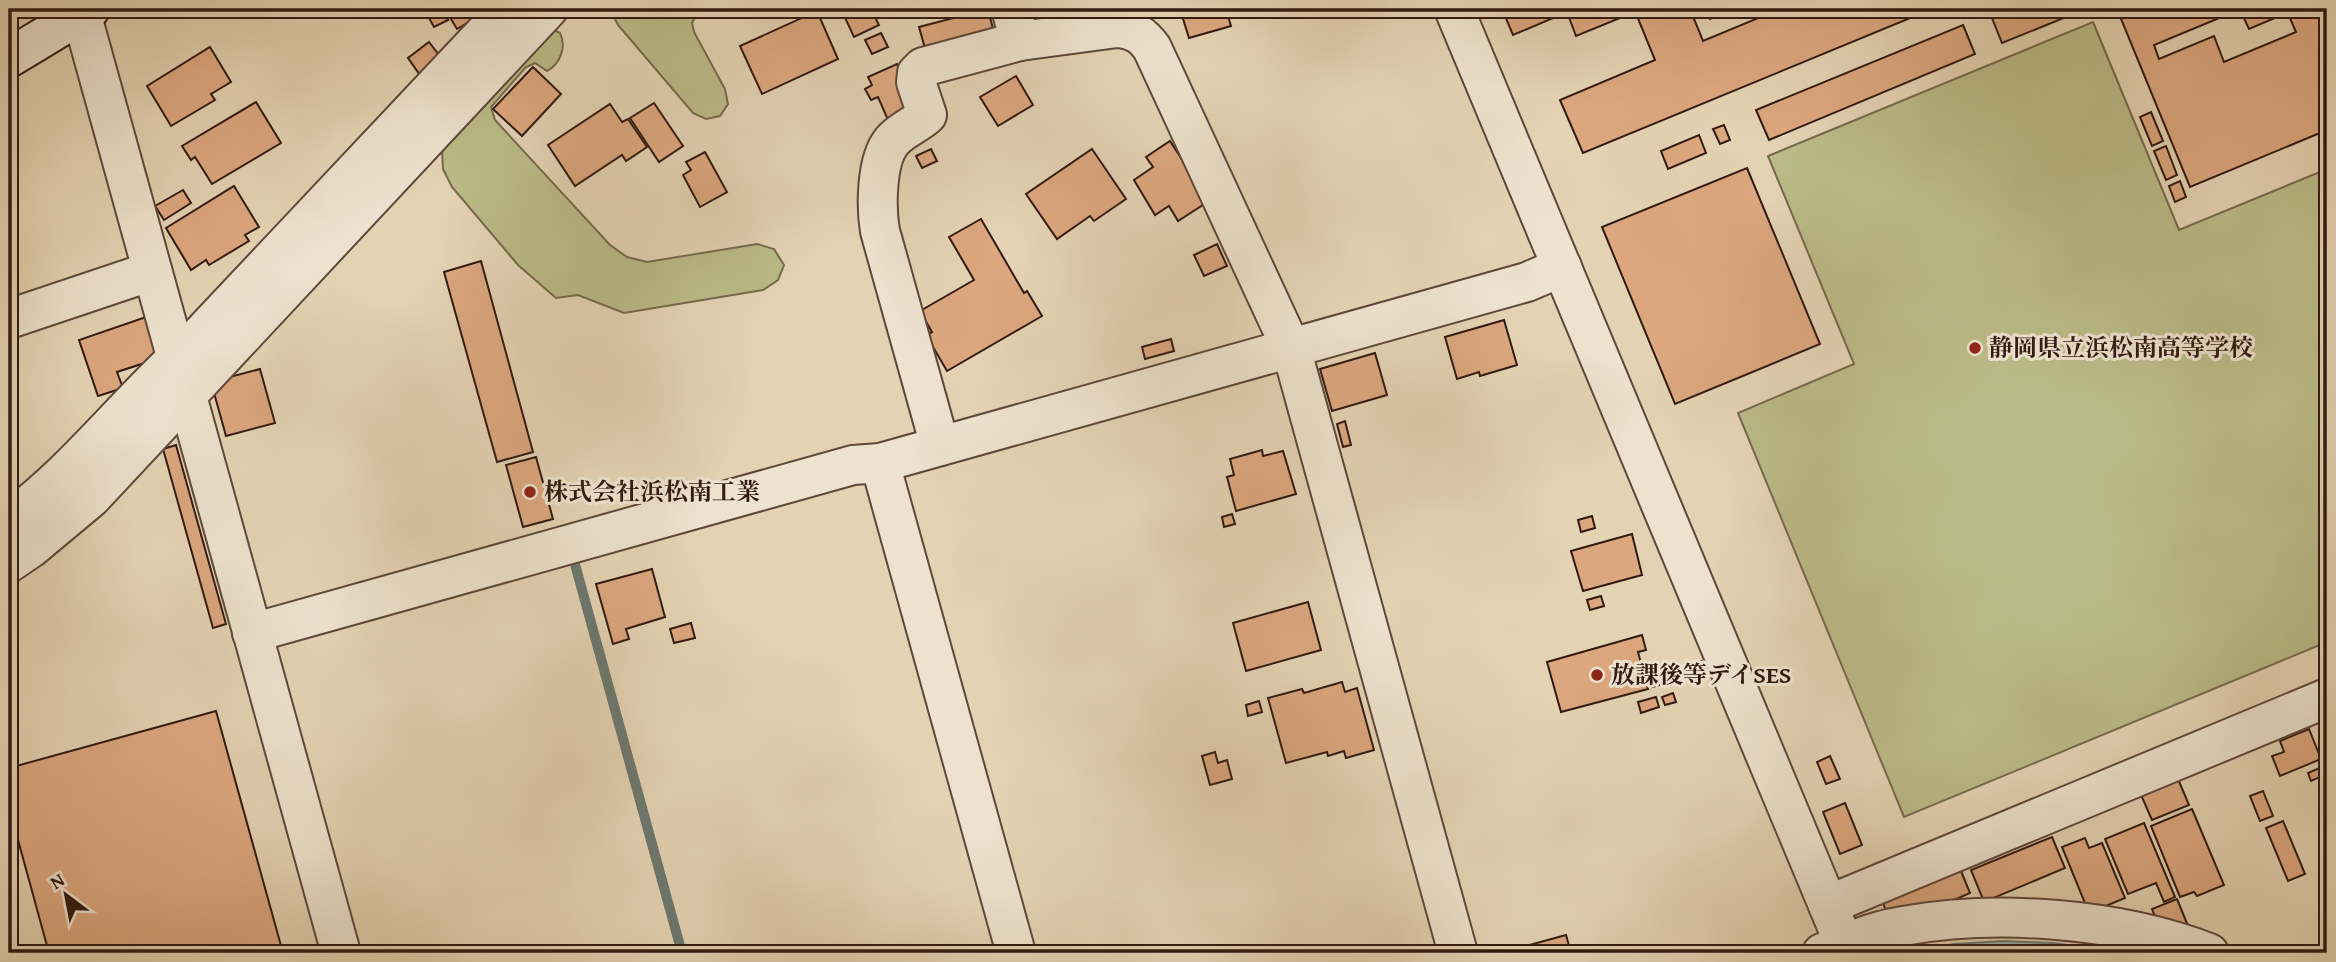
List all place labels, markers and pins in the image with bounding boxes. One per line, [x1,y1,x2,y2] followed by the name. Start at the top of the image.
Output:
[1989,330,2253,365] place label: 静岡県立浜松南高等学校
[1967,340,1983,356] marker: 静岡県立浜松南高等学校
[544,474,760,509] place label: 株式会社浜松南工業
[522,484,538,500] marker: 株式会社浜松南工業
[1611,657,1791,692] place label: 放課後等デイSES
[1589,667,1605,683] marker: 放課後等デイSES

